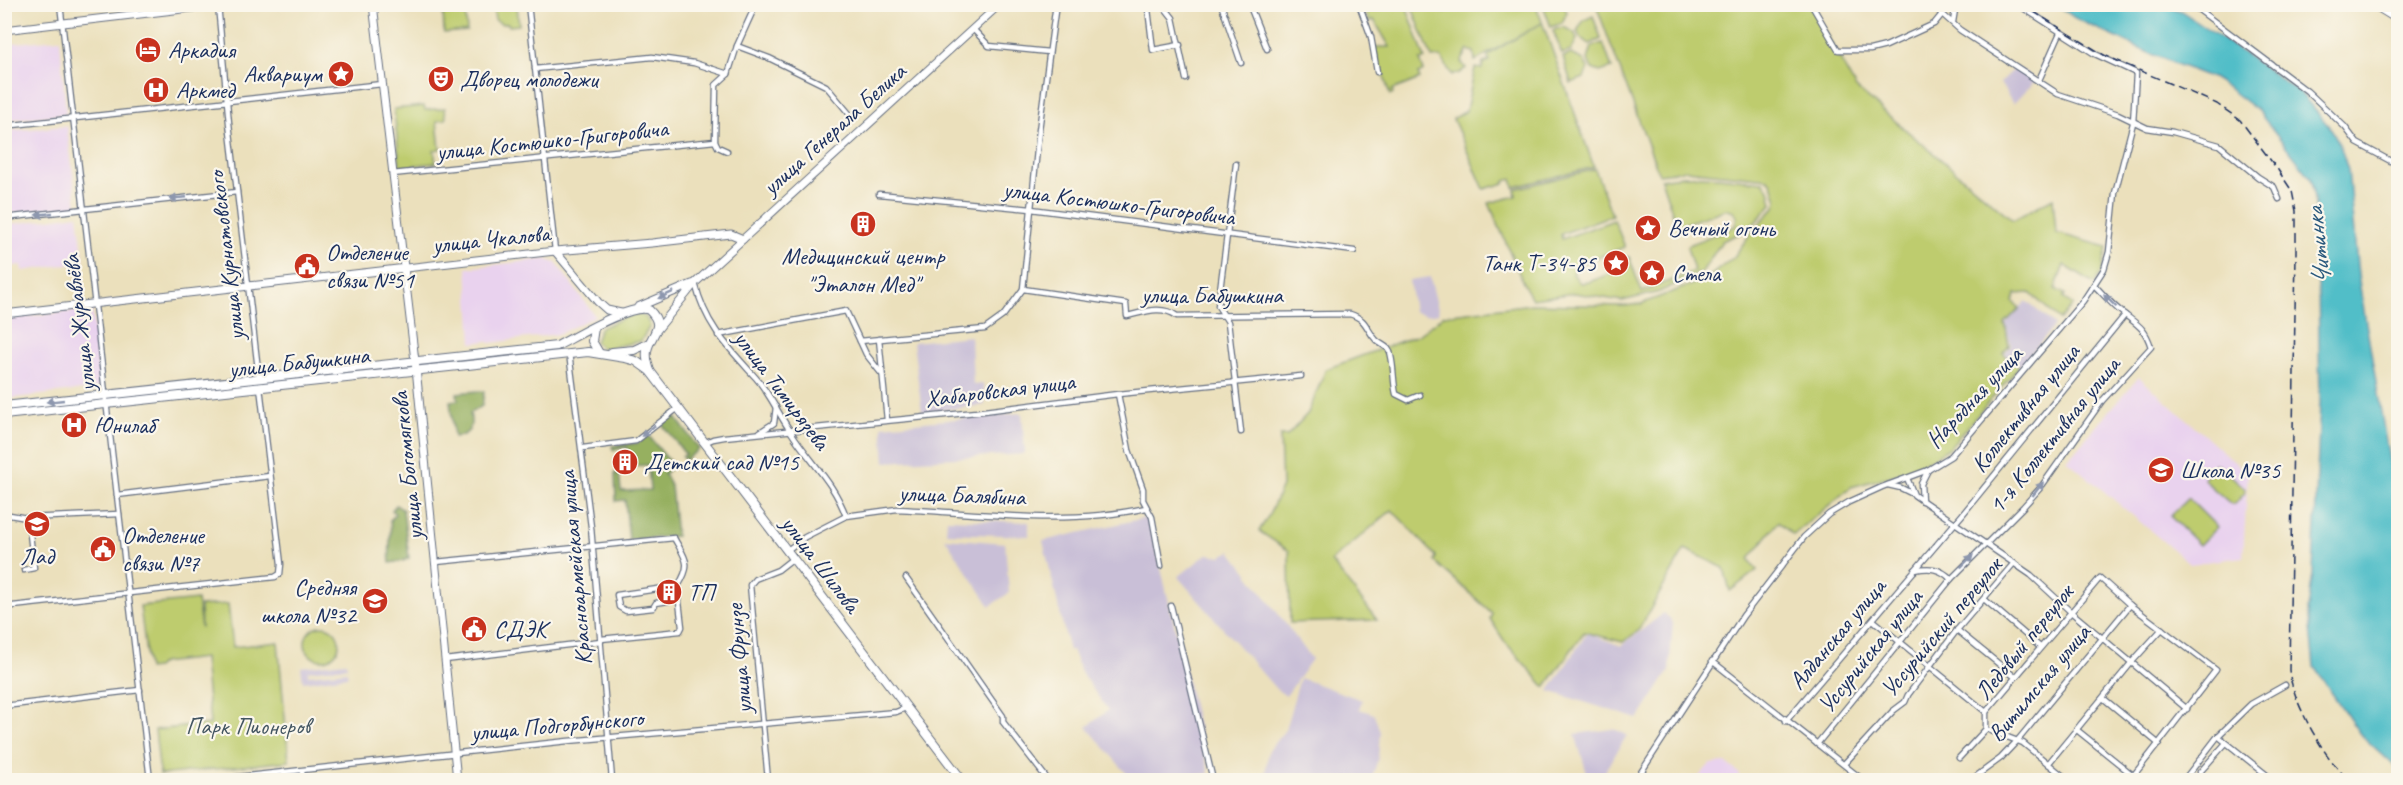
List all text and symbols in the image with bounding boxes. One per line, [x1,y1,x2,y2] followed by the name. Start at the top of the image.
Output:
[133,35,163,65] hotel icon: Аркадия
[168,35,237,65] place label: Аркадия
[754,56,913,203] street label: улица Генерала Белика
[243,59,323,89] place label: Аквариум
[326,59,356,89] place icon: Аквариум
[426,64,456,94] theatre icon: Дворец молодежи
[460,64,600,94] place label: Дворец молодежи
[141,75,171,105] hospital icon: Аркмед
[176,75,237,105] place label: Аркмед
[433,113,671,167] street label: улица Костюшко-Григоровича
[200,167,252,344] street label: улица Курнатовского
[1000,174,1238,232] street label: улица Костюшко-Григоровича
[169,193,188,203] one-way arrow
[2297,202,2339,287] water label: Читинка
[35,209,54,219] one-way arrow
[848,209,878,239] building icon: Медицинский центр "Эталон Мед"
[1633,213,1663,243] place icon: Вечный огонь
[1668,213,1776,243] place label: Вечный огонь
[429,218,553,260] street label: улица Чкалова
[326,237,415,295] place label: Отделение связи №51
[781,241,946,299] place label: Медицинский центр "Эталон Мед"
[1482,248,1597,278] place label: Танк Т-34-85
[1601,248,1631,278] place icon: Танк Т-34-85
[56,251,103,395] street label: улица Журавлёва
[292,251,322,281] public building icon: Отделение связи №51
[1637,258,1667,288] place icon: Стела
[1672,258,1722,288] place label: Стела
[1139,280,1284,310] street label: улица Бабушкина
[657,290,675,300] one-way arrow
[2104,294,2118,308] one-way arrow
[726,323,838,457] street label: улица Тимирязева
[1964,337,2087,478] street label: Коллективная улица
[1919,339,2030,454] street label: Народная улица
[225,340,372,385] street label: улица Бабушкина
[1982,349,2128,519] street label: 1-я Коллективная улица
[924,366,1078,414] street label: Хабаровская улица
[384,389,430,544] street label: улица Богомягкова
[45,396,64,405] one-way arrow
[59,410,89,440] hospital icon: Юнилаб
[94,410,159,440] place label: Юнилаб
[641,424,656,437] one-way arrow
[610,447,640,477] building icon: Детский сад №15
[644,447,800,477] place label: Детский сад №15
[2146,455,2176,485] school or university icon: Школа №35
[2180,455,2281,485] place label: Школа №35
[551,468,598,666] street label: Красноармейская улица
[896,478,1027,512] street label: улица Балябина
[2032,481,2045,497] one-way arrow
[773,508,869,620] street label: улица Шилова
[22,509,52,539] school or university icon: Лад
[122,520,206,578] place label: Отделение связи №7
[88,534,118,564] public building icon: Отделение связи №7
[20,541,56,571] place label: Лад
[1874,549,2010,703] street label: Уссурийский переулок
[1960,555,1974,569] one-way arrow
[1782,571,1893,696] street label: Алданская улица
[261,572,358,630] place label: Средняя школа №32
[1968,576,2081,706] street label: Ледовый переулок
[654,577,684,607] building icon: ТП
[688,577,717,607] place label: ТП
[1811,582,1930,719] street label: Уссурийская улица
[360,586,390,616] school or university icon: Средняя школа №32
[719,601,759,717] street label: улица Фрунзе
[459,614,489,644] public building icon: СДЭК
[494,614,552,644] place label: СДЭК
[1981,617,2098,748] street label: Витимская улица
[468,702,647,748] street label: улица Подгорбунского
[186,711,314,741] park label: Парк Пионеров

